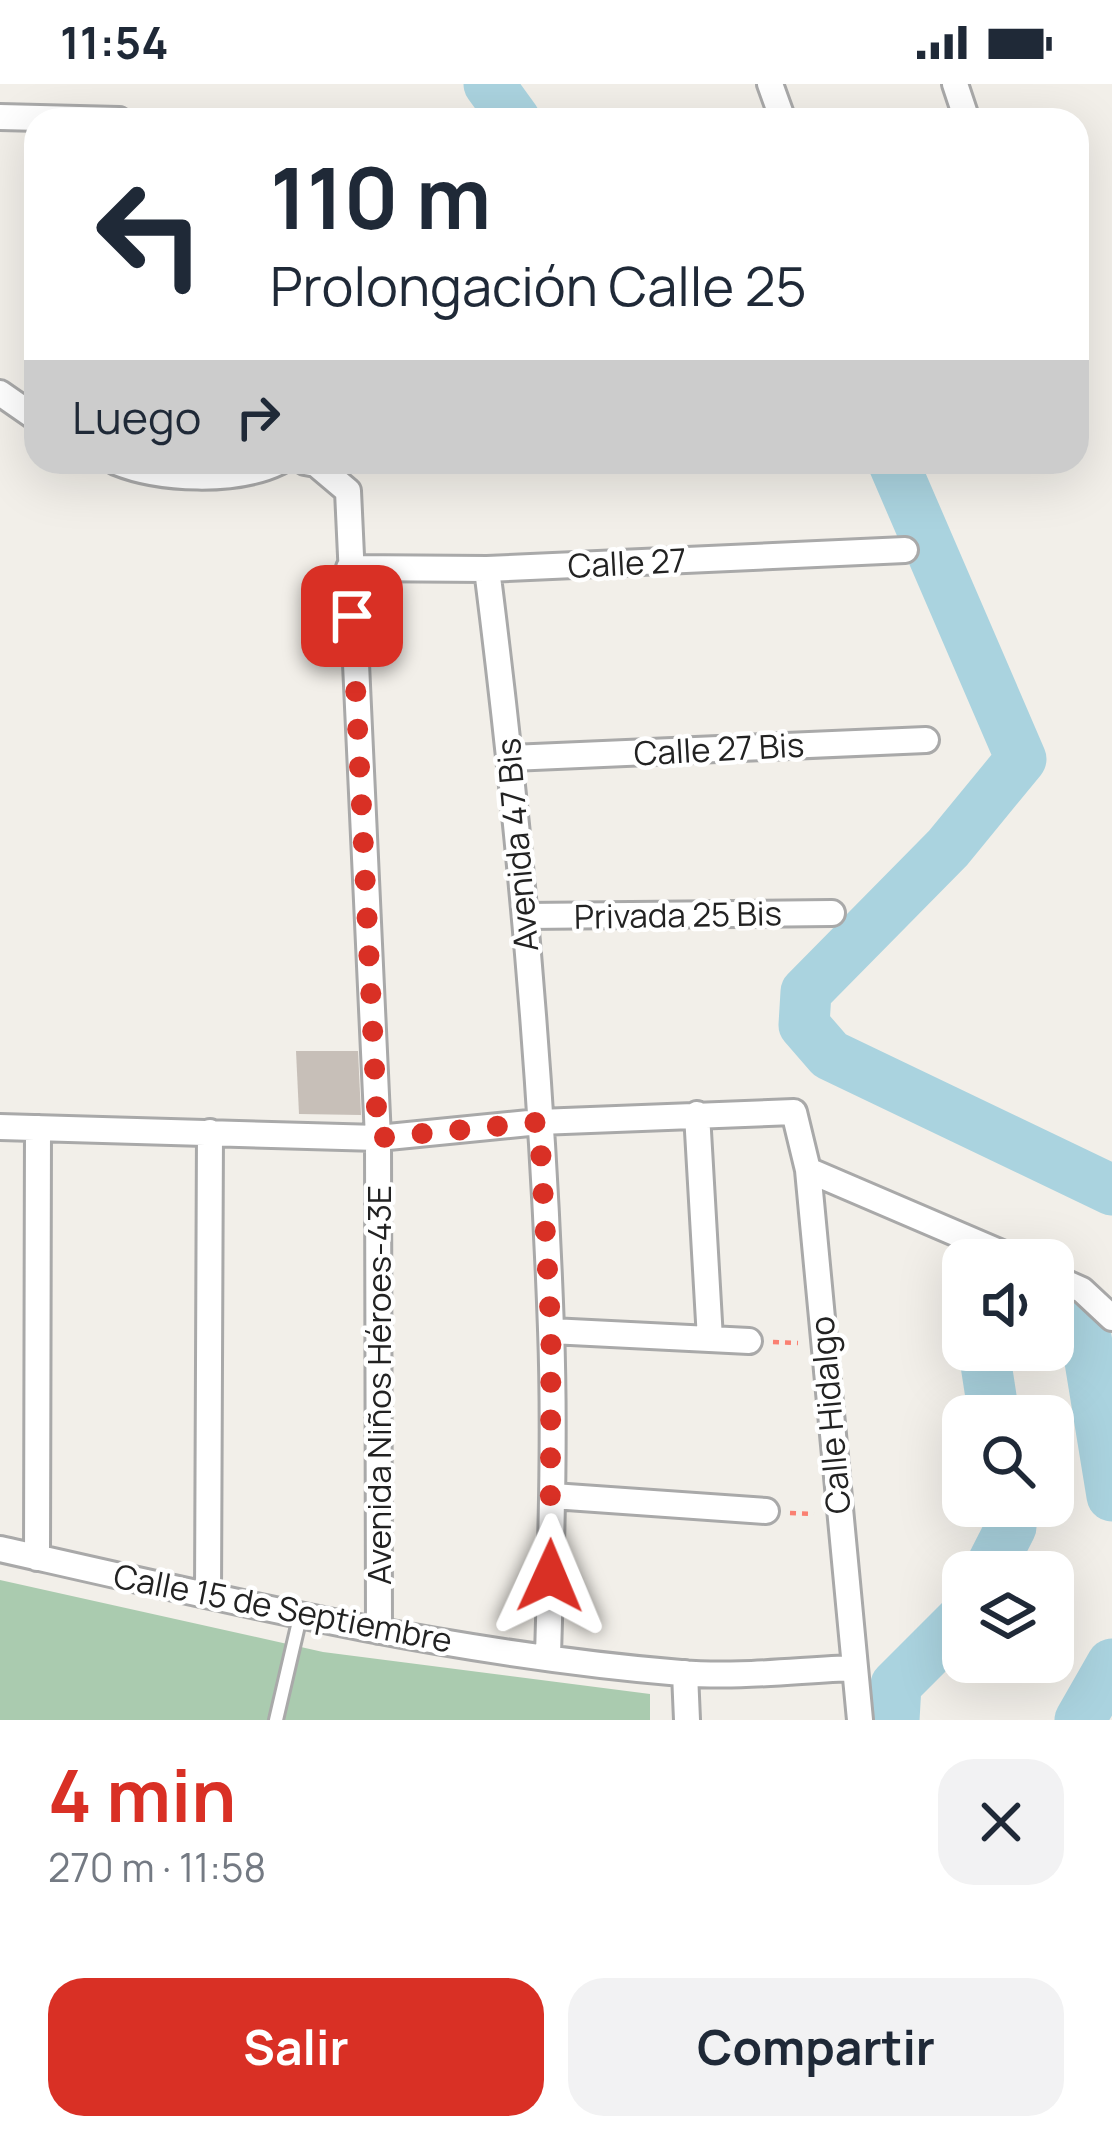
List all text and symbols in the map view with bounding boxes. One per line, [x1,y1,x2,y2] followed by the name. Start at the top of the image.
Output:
[60,11,169,73] text: 11:54
[270,139,491,254] text: 110 m
[72,156,228,312] icon: left
[270,248,807,322] text: Prolongación Calle 25
[225,384,291,450] icon: right
[72,386,201,448] text: Luego
[567,537,687,588] street label: Calle 27
[301,565,403,667] pin
[319,583,385,649] icon: arrive
[633,722,805,775] street label: Calle 27 Bis
[485,736,548,954] street label: Avenida 47 Bis
[574,890,782,939] street label: Privada 25 Bis
[356,1185,401,1585] street label: Avenida Niños Héroes-43E
[942,1239,1074,1683] map controls
[942,1239,1074,1371] button: sound
[798,1314,861,1516] street label: Calle Hidalgo
[942,1395,1074,1527] button: search
[487,1513,613,1639] position arrow
[942,1551,1074,1683] button: layers
[110,1553,456,1662] street label: Calle 15 de Septiembre
[48,1745,236,1844] text: 4 min
[938,1759,1064,1885] button: close
[48,1840,266,1894] text: 270 m · 11:58
[48,1978,544,2116] button: Salir
[568,1978,1064,2116] button: Compartir

